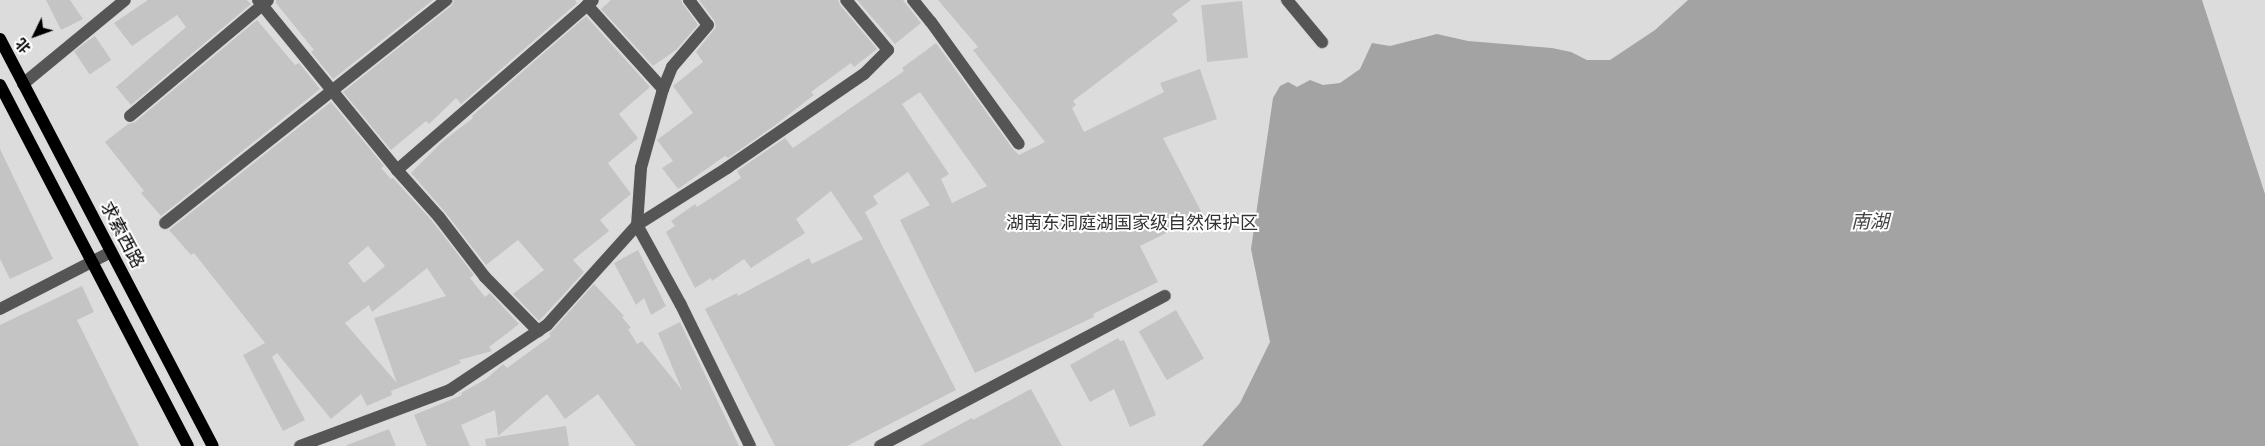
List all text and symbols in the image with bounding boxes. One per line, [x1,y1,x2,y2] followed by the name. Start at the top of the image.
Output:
[10,10,60,60] north arrow
[12,34,34,56] text: 北
[96,198,148,272] street label: 求索西路
[1851,211,1889,233] water label: 南湖
[1006,212,1258,234] park label: 湖南东洞庭湖国家级自然保护区

